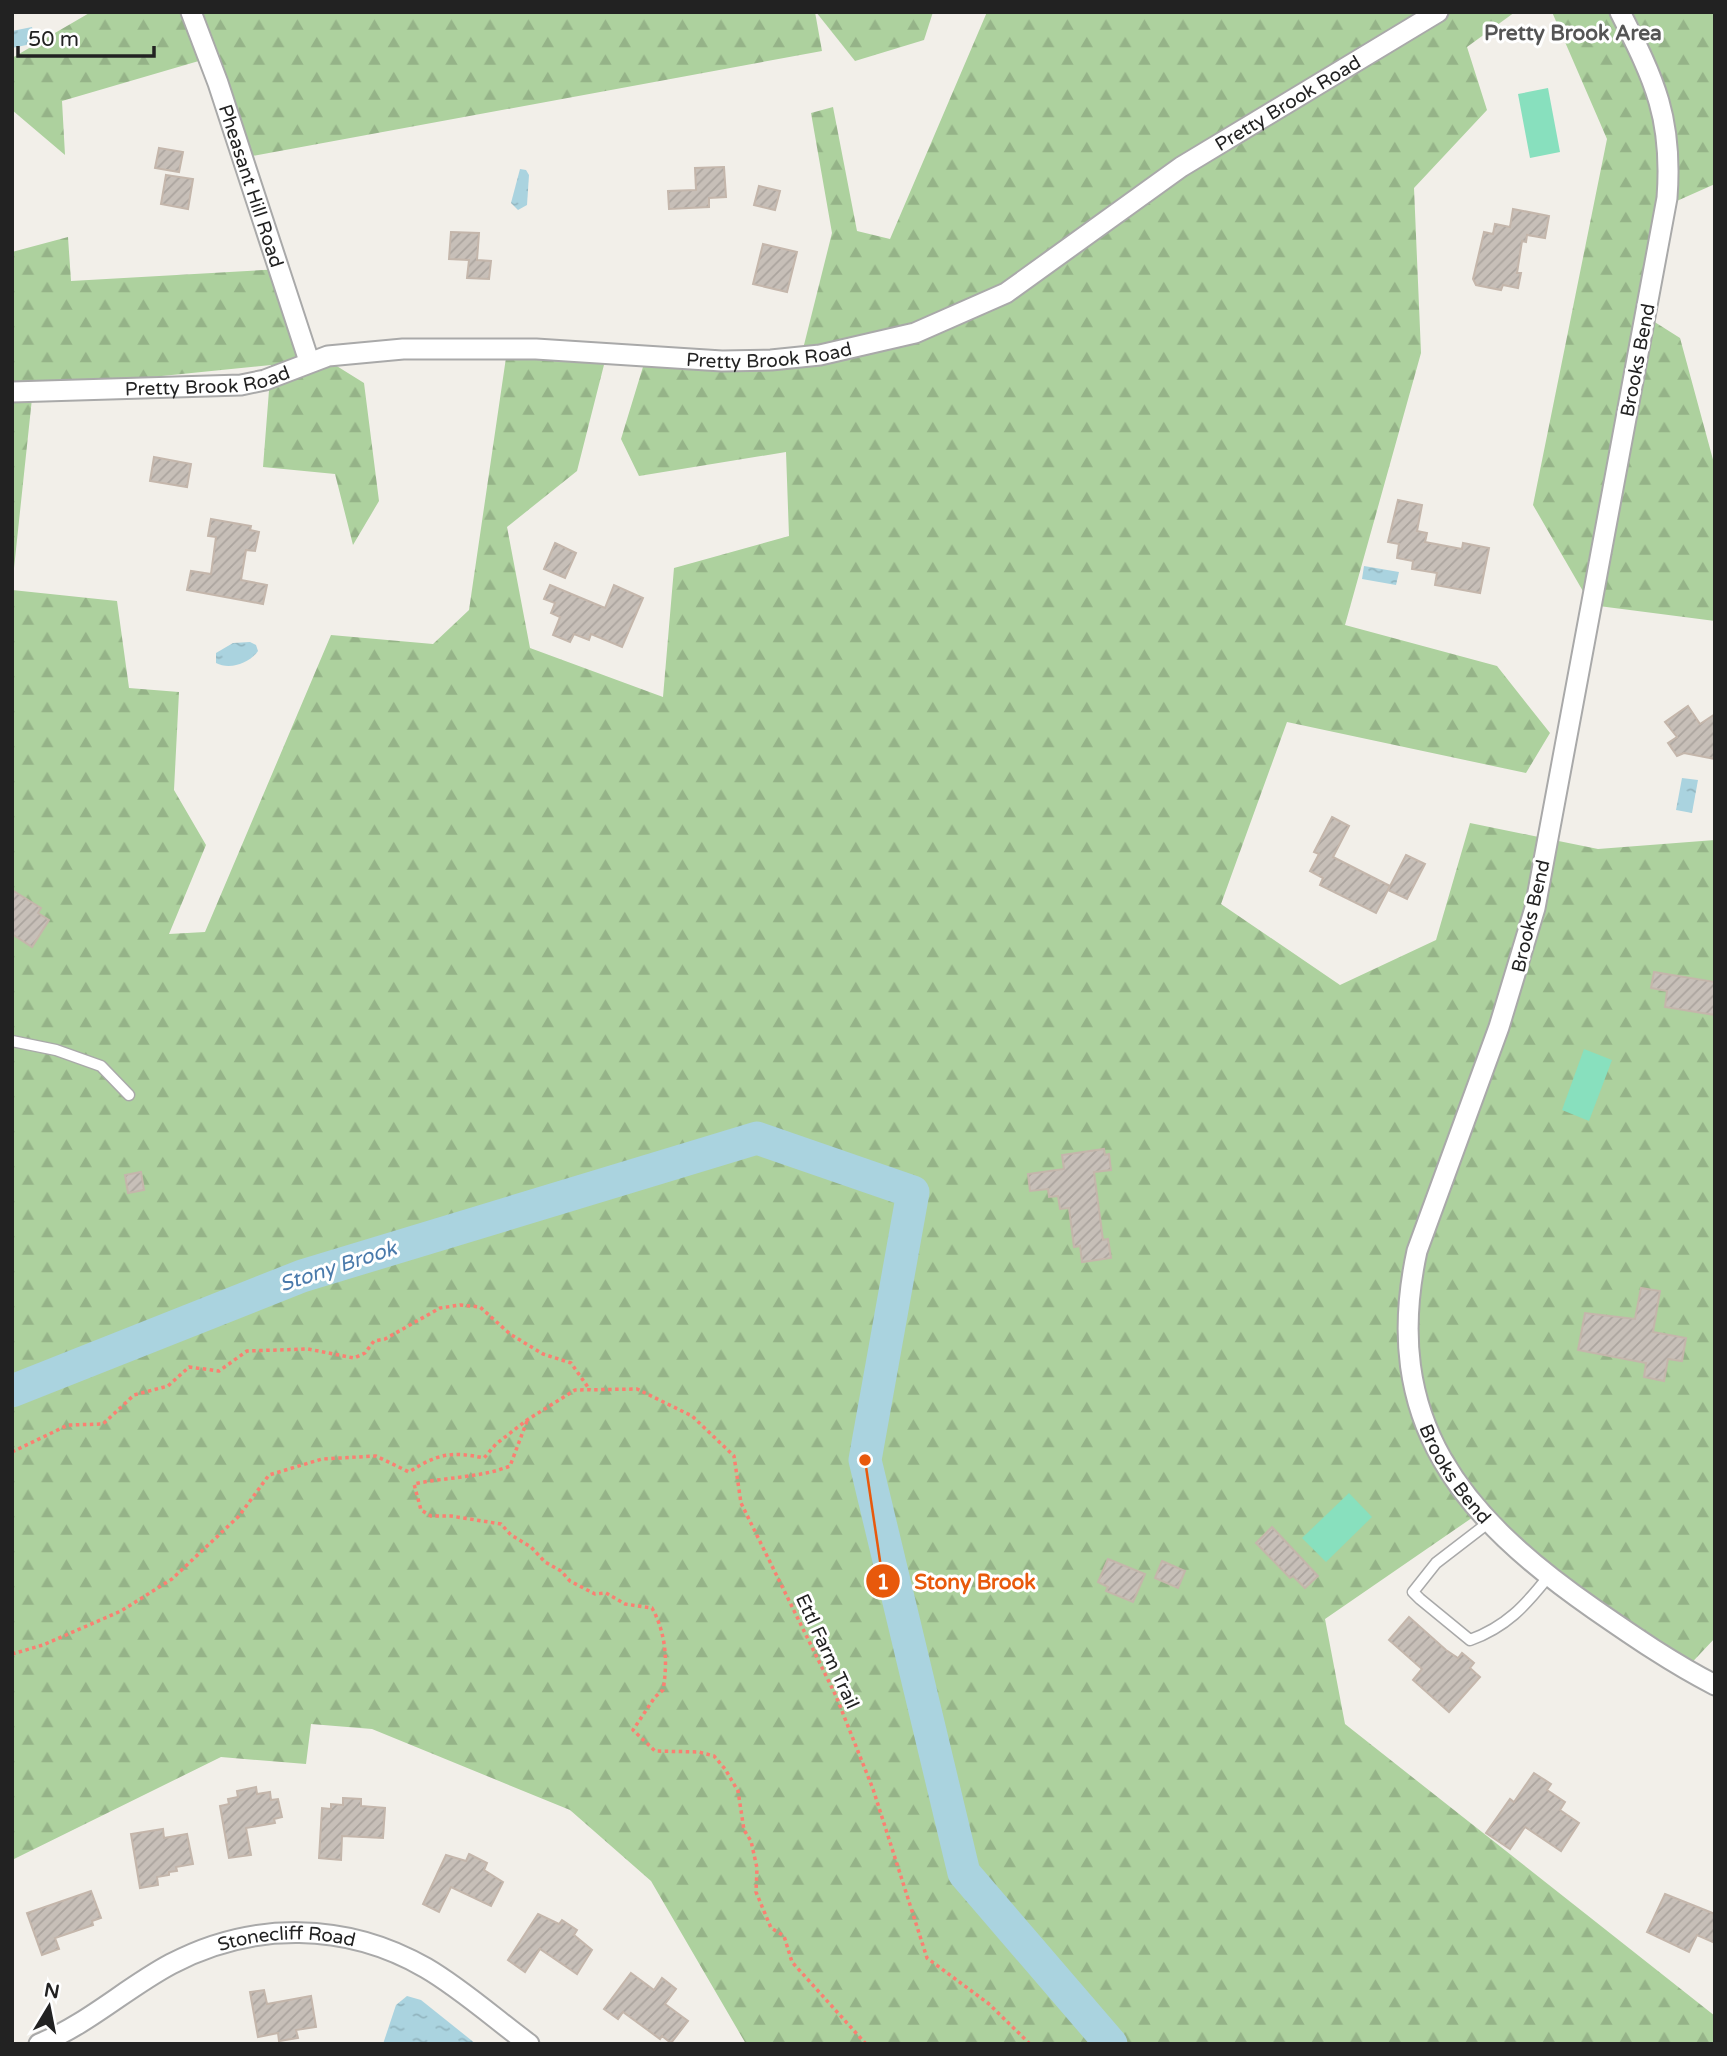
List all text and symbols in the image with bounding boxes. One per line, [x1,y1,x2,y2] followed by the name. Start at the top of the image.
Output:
[18,14,154,58] scale bar
[1484,21,1662,46] district label: Pretty Brook Area
[28,27,79,52] text: 50 m
[1211,51,1365,156] street label: Pretty Brook Road
[214,102,288,270] street label: Pheasant Hill Road
[1616,302,1660,419] street label: Brooks Bend
[685,338,854,373] street label: Pretty Brook Road
[125,362,293,401] street label: Pretty Brook Road
[1507,858,1555,975] street label: Brooks Bend
[276,1235,401,1297] water label: Stony Brook
[1414,1421,1495,1528] street label: Brooks Bend
[865,1560,1050,1602] callout: Stony Brook
[876,1570,890,1595] text: 1
[914,1570,1036,1595] text: Stony Brook
[791,1590,863,1712] street label: Ettl Farm Trail
[215,1923,358,1956] street label: Stonecliff Road
[14,1972,84,2042] north arrow
[42,1979,61,2003] text: N

